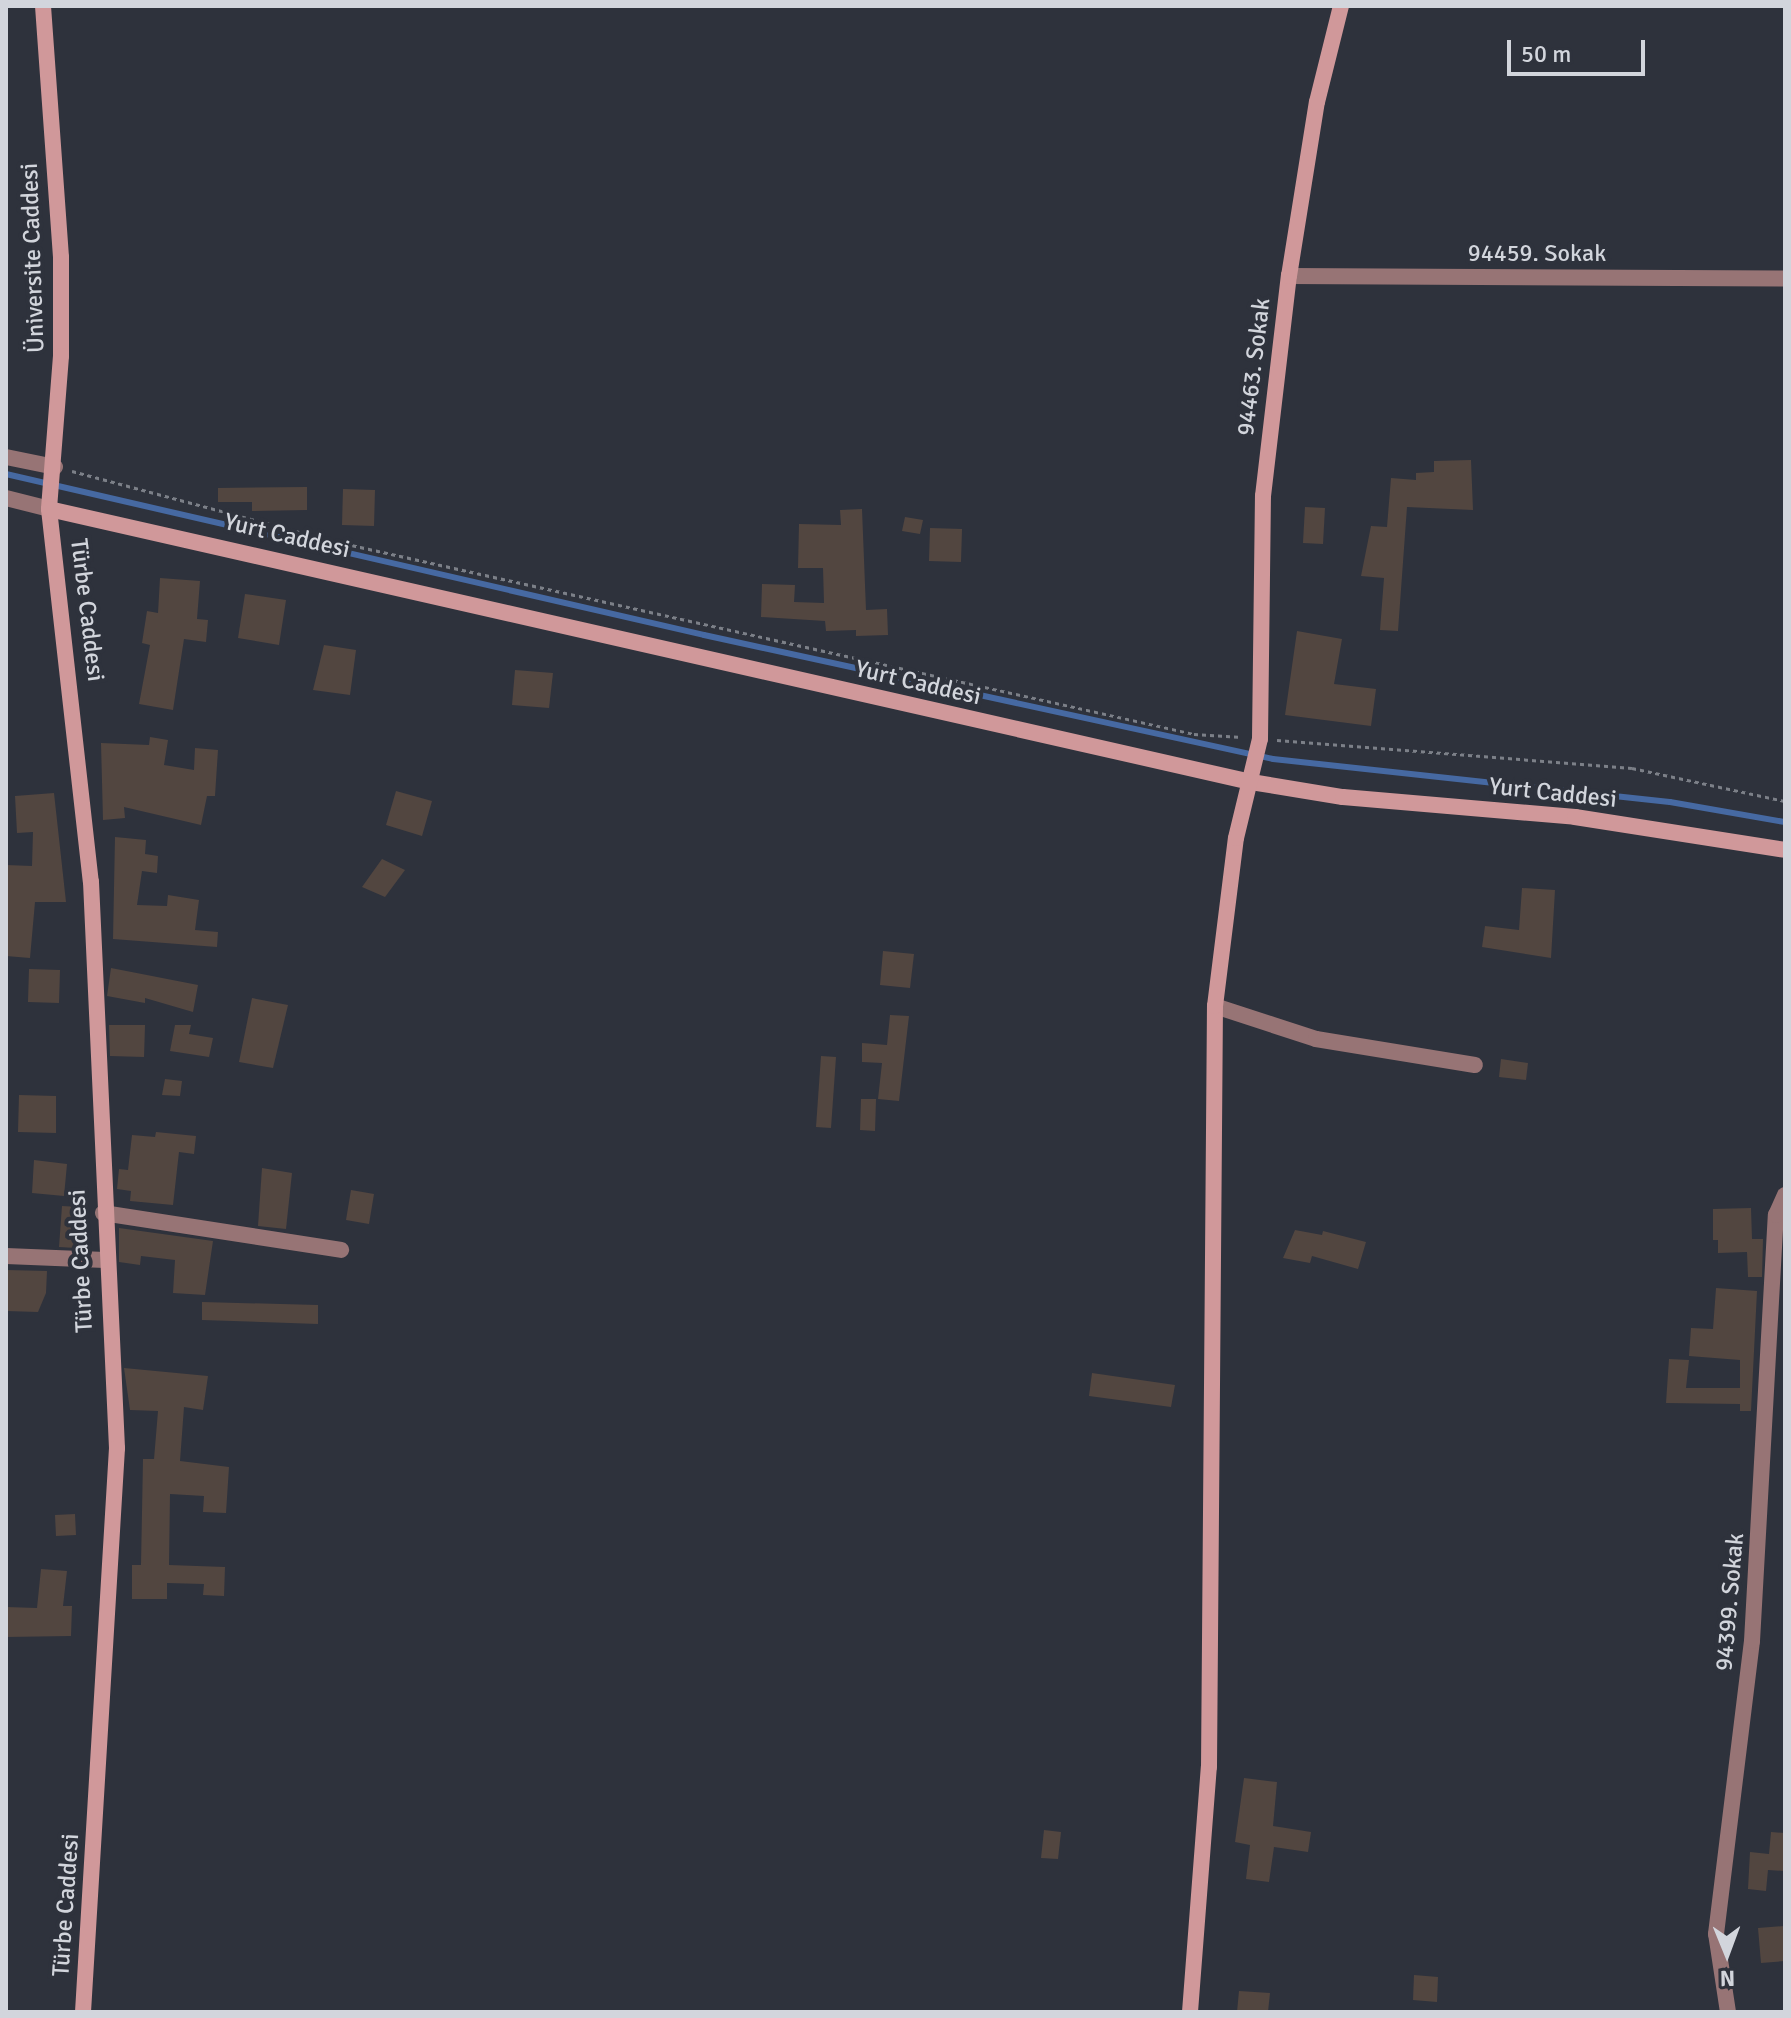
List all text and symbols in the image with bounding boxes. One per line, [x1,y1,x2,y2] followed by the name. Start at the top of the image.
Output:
[1511,24,1649,74] scale bar
[1521,39,1571,69] text: 50 m
[15,162,51,354] street label: Üniversite Caddesi
[1468,240,1606,268] street label: 94459. Sokak
[1231,297,1277,437] street label: 94463. Sokak
[221,508,353,564] street label: Yurt Caddesi
[64,537,110,683] street label: Türbe Caddesi
[852,655,984,711] street label: Yurt Caddesi
[1488,772,1618,814] street label: Yurt Caddesi
[63,1189,99,1333] street label: Türbe Caddesi
[1710,1532,1750,1672] street label: 94399. Sokak
[47,1832,85,1978] street label: Türbe Caddesi
[1687,1914,1767,1994] north arrow
[1720,1965,1735,1992] text: N

